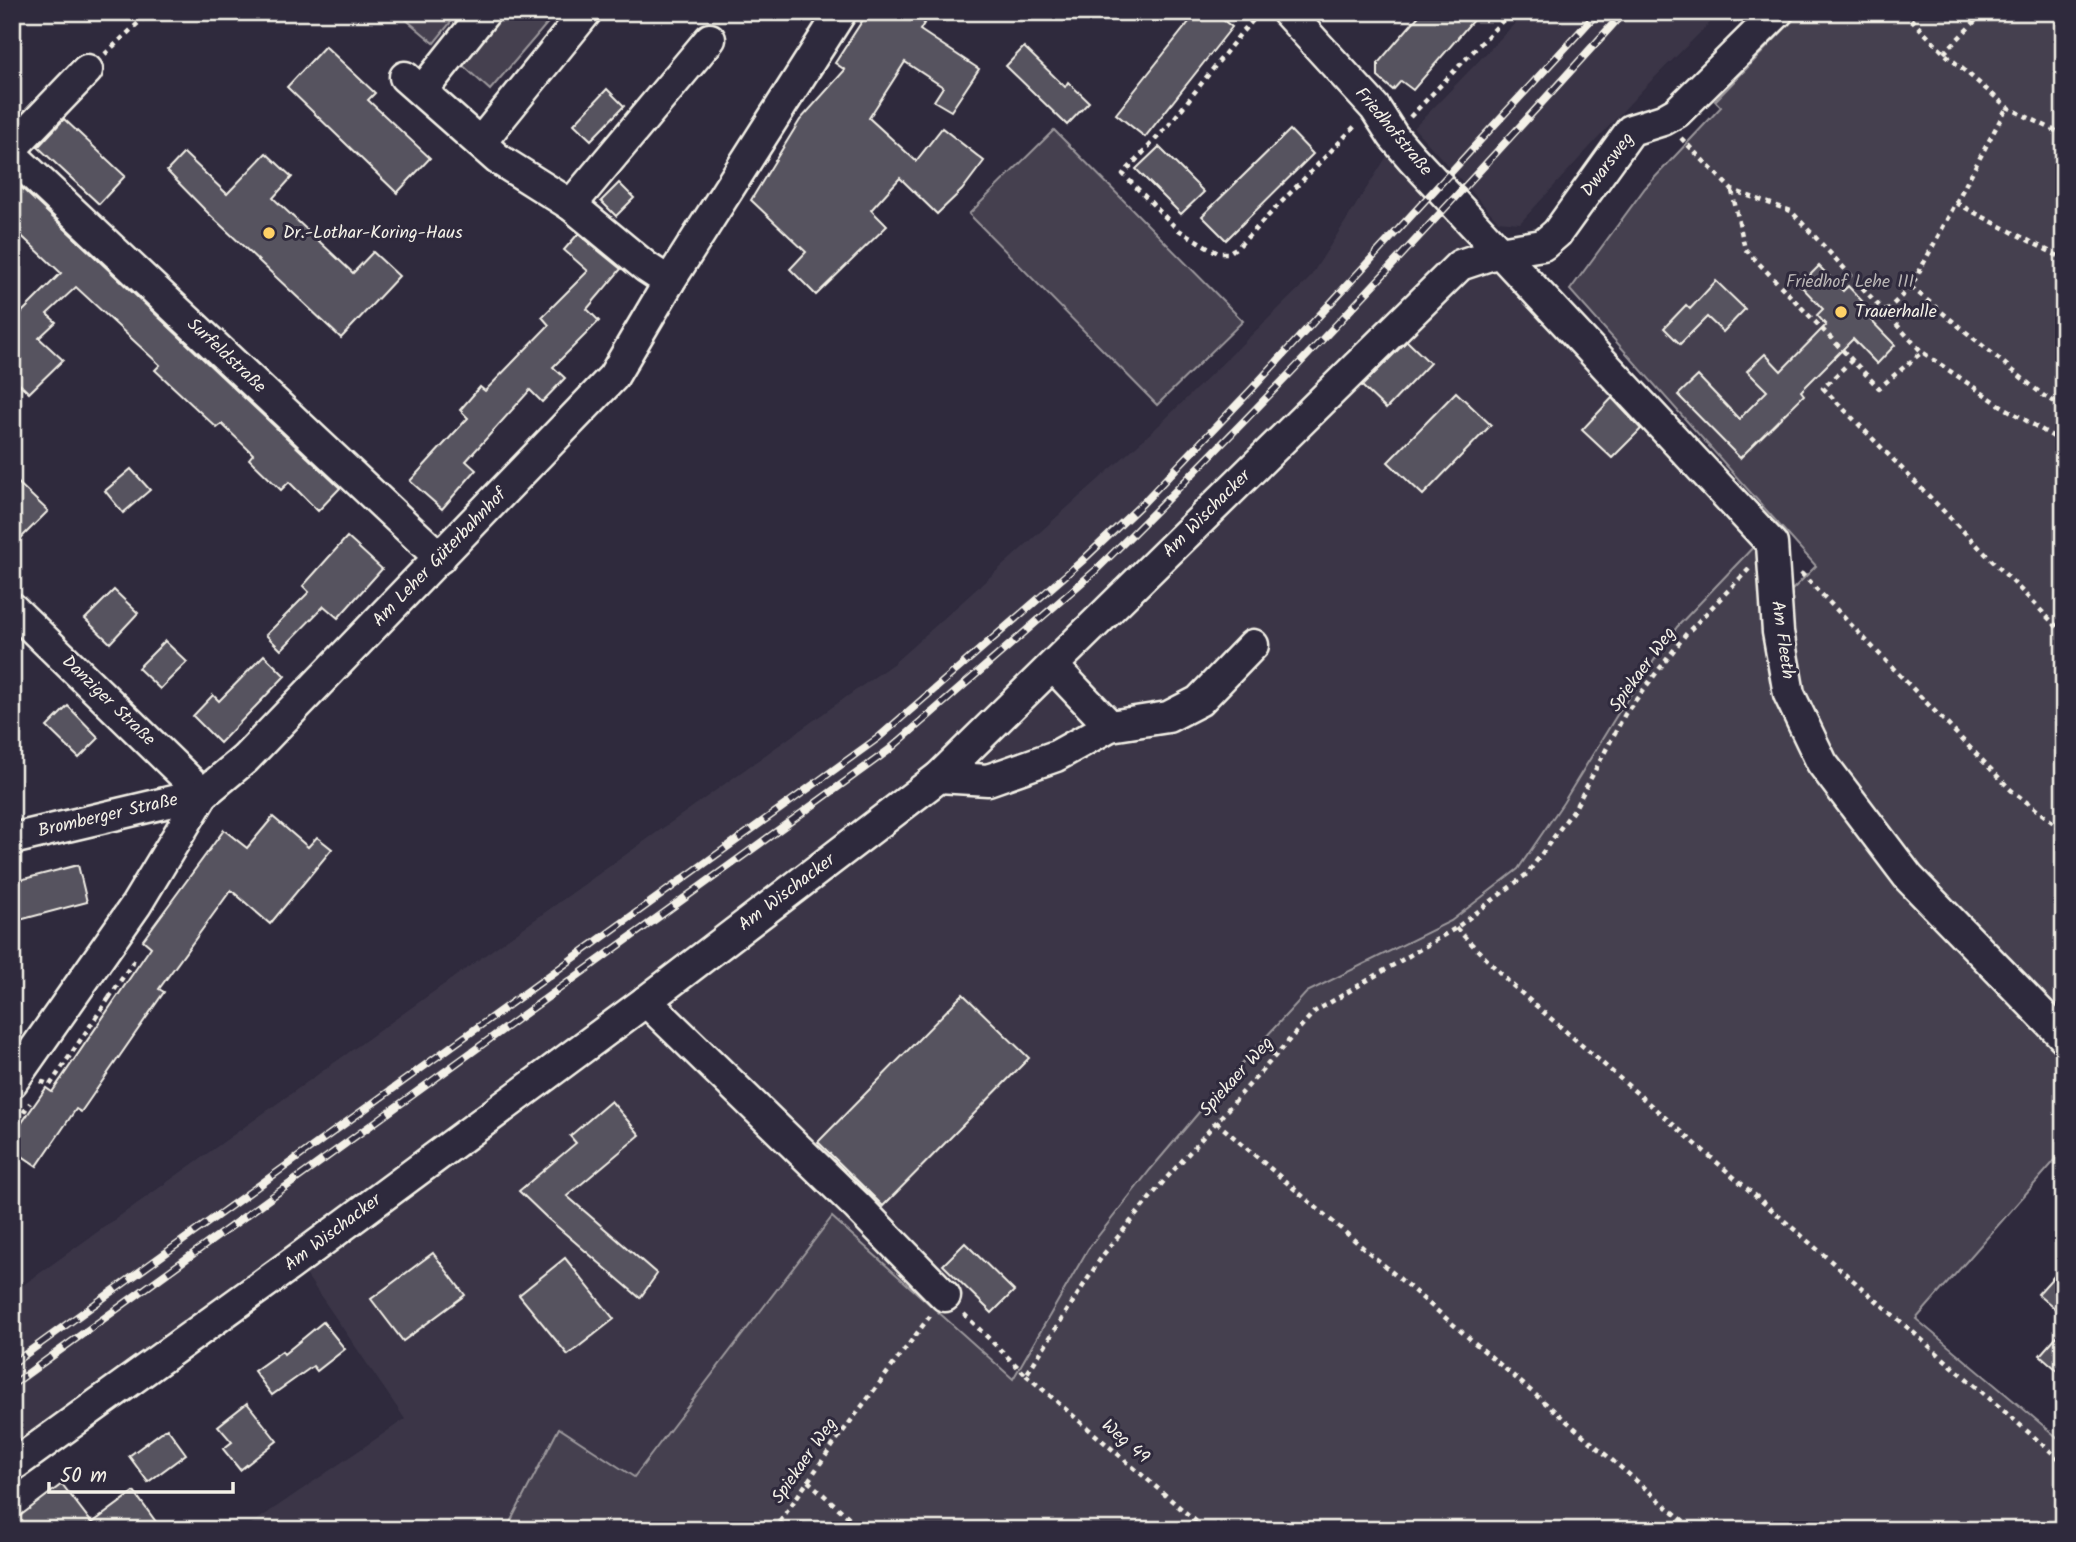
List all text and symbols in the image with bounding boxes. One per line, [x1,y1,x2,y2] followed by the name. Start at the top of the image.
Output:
[1347,81,1439,183] street label: Friedhofstraße
[1574,126,1642,204] street label: Dwarsweg
[283,219,463,248] place label: Dr.-Lothar-Koring-Haus
[261,225,277,241] marker: Dr.-Lothar-Koring-Haus
[1786,268,1914,297] park label: Friedhof Lehe III
[1855,298,1937,327] place label: Trauerhalle
[1833,304,1849,320] marker: Trauerhalle
[180,311,272,401] street label: Surfeldstraße
[1156,462,1259,565] street label: Am Wischacker
[366,480,516,634] street label: Am Leher Güterbahnhof
[1762,599,1802,681] street label: Am Fleeth
[1602,621,1684,719] street label: Spiekaer Weg
[54,648,162,754] street label: Danziger Straße
[35,786,181,846] street label: Bromberger Straße
[732,846,843,939] street label: Am Wischacker
[1193,1030,1281,1124] street label: Spiekaer Weg
[278,1186,389,1279] street label: Am Wischacker
[765,1412,845,1510] street label: Spiekaer Weg
[1094,1412,1156,1472] street label: Weg 49
[49,1451,233,1495] scale bar
[60,1460,107,1493] text: 50 m

